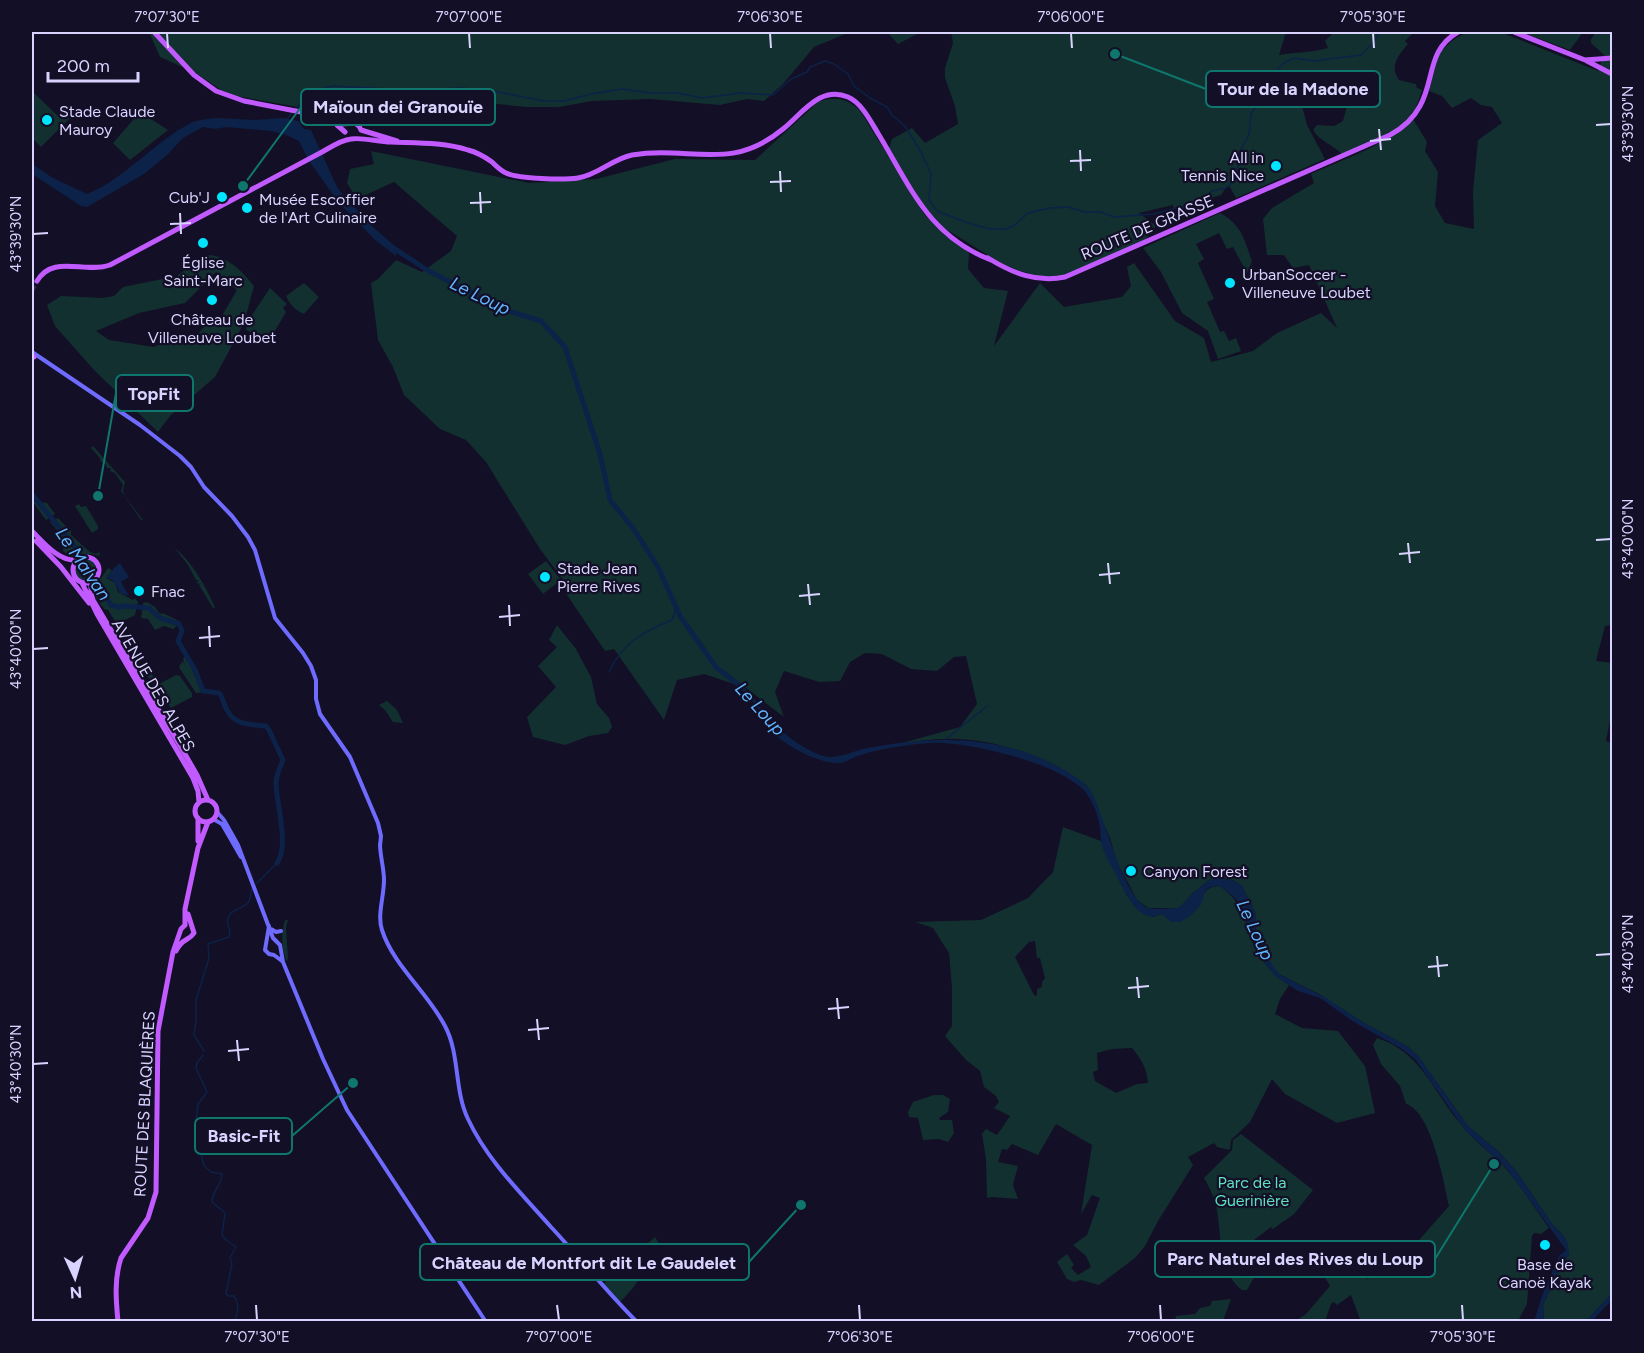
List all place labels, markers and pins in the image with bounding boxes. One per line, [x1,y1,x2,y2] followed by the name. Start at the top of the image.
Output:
[1206,71,1380,107] callout: Tour de la Madone
[301,89,495,125] callout: Maïoun dei Granouïe
[59,102,156,139] place label: Stade Claude Mauroy
[40,113,54,127] marker: Stade Claude Mauroy
[1181,148,1264,185] place label: All in Tennis Nice
[1269,159,1283,173] marker: All in Tennis Nice
[169,188,210,207] place label: Cub'J
[215,190,229,204] marker: Cub'J
[259,190,377,227] place label: Musée Escoffier de l'Art Culinaire
[240,201,254,215] marker: Musée Escoffier de l'Art Culinaire
[196,236,210,250] marker: Église Saint-Marc
[163,253,243,290] place label: Église Saint-Marc
[1242,265,1371,302] place label: UrbanSoccer - Villeneuve Loubet
[1223,276,1237,290] marker: UrbanSoccer - Villeneuve Loubet
[205,293,219,307] marker: Château de Villeneuve Loubet
[148,310,276,347] place label: Château de Villeneuve Loubet
[116,375,193,411] callout: TopFit
[557,559,640,596] place label: Stade Jean Pierre Rives
[538,570,552,584] marker: Stade Jean Pierre Rives
[151,582,186,601] place label: Fnac
[132,584,146,598] marker: Fnac
[1143,862,1247,881] place label: Canyon Forest
[1124,864,1138,878] marker: Canyon Forest
[195,1118,292,1154] callout: Basic-Fit
[1538,1238,1552,1252] marker: Base de Canoë Kayak
[1155,1241,1435,1277] callout: Parc Naturel des Rives du Loup
[420,1244,749,1280] callout: Château de Montfort dit Le Gaudelet
[1499,1255,1591,1292] place label: Base de Canoë Kayak

